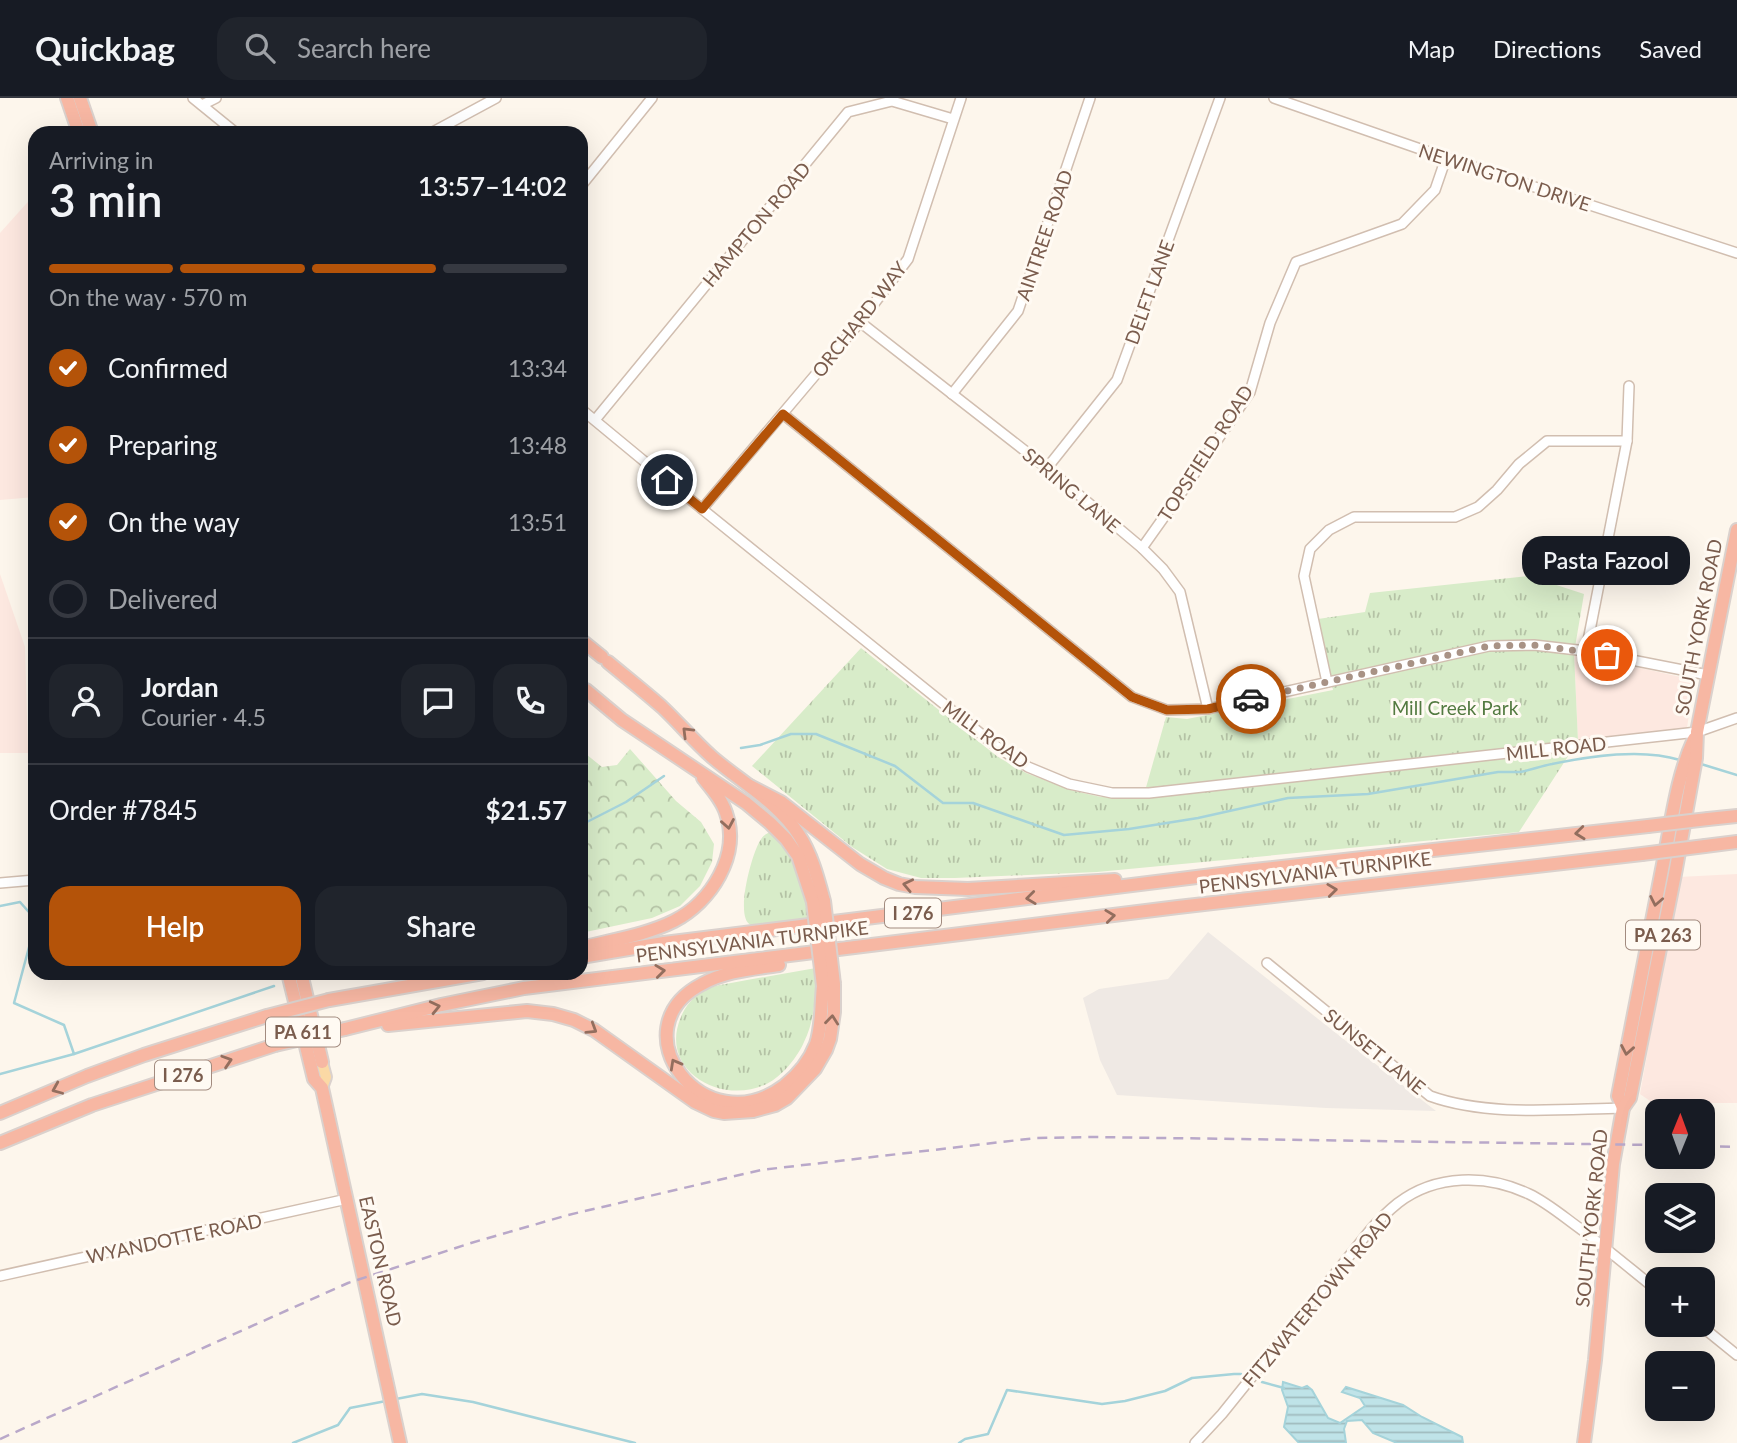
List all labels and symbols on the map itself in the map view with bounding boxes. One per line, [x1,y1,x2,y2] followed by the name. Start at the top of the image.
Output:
[1416,138,1594,216] street label: NEWINGTON DRIVE
[697,157,815,291] street label: HAMPTON ROAD
[1011,167,1077,303] street label: AINTREE ROAD
[1119,237,1179,347] street label: DELFT LANE
[807,257,911,381] street label: ORCHARD WAY
[1152,381,1258,525] street label: TOPSFIELD ROAD
[1019,443,1125,537] street label: SPRING LANE
[637,450,697,510] pin
[1523,536,1691,585] callout: Pasta Fazool
[1670,537,1726,717] street label: SOUTH YORK ROAD
[1577,625,1637,685] pin
[1216,664,1286,734] courier
[939,695,1033,773] street label: MILL ROAD
[1392,696,1519,719] park label: Mill Creek Park
[683,728,695,740] one-way arrow
[1505,731,1607,765] street label: MILL ROAD
[720,818,735,830] one-way arrow
[1575,826,1586,841] one-way arrow
[1197,846,1433,898] street label: PENNSYLVANIA TURNPIKE
[902,878,914,893] one-way arrow
[1326,882,1337,897] one-way arrow
[1025,891,1037,906] one-way arrow
[1649,895,1664,907] one-way arrow
[885,898,941,928] road number: I 276
[1104,908,1116,923] one-way arrow
[634,915,870,967] street label: PENNSYLVANIA TURNPIKE
[1626,920,1700,950] road number: PA 263
[654,964,666,979] one-way arrow
[429,1001,441,1015] one-way arrow
[1320,1003,1430,1099] street label: SUNSET LANE
[825,1014,840,1025] one-way arrow
[266,1017,340,1046] road number: PA 611
[584,1021,597,1034] one-way arrow
[1620,1044,1635,1056] one-way arrow
[220,1055,232,1069] one-way arrow
[670,1059,683,1071] one-way arrow
[155,1060,211,1090] road number: I 276
[52,1080,64,1094] one-way arrow
[1645,1099,1715,1169] north arrow
[1570,1128,1612,1308] street label: SOUTH YORK ROAD
[355,1193,407,1329] street label: EASTON ROAD
[1237,1207,1397,1391] street label: FITZWATERTOWN ROAD
[84,1208,264,1268] street label: WYANDOTTE ROAD

